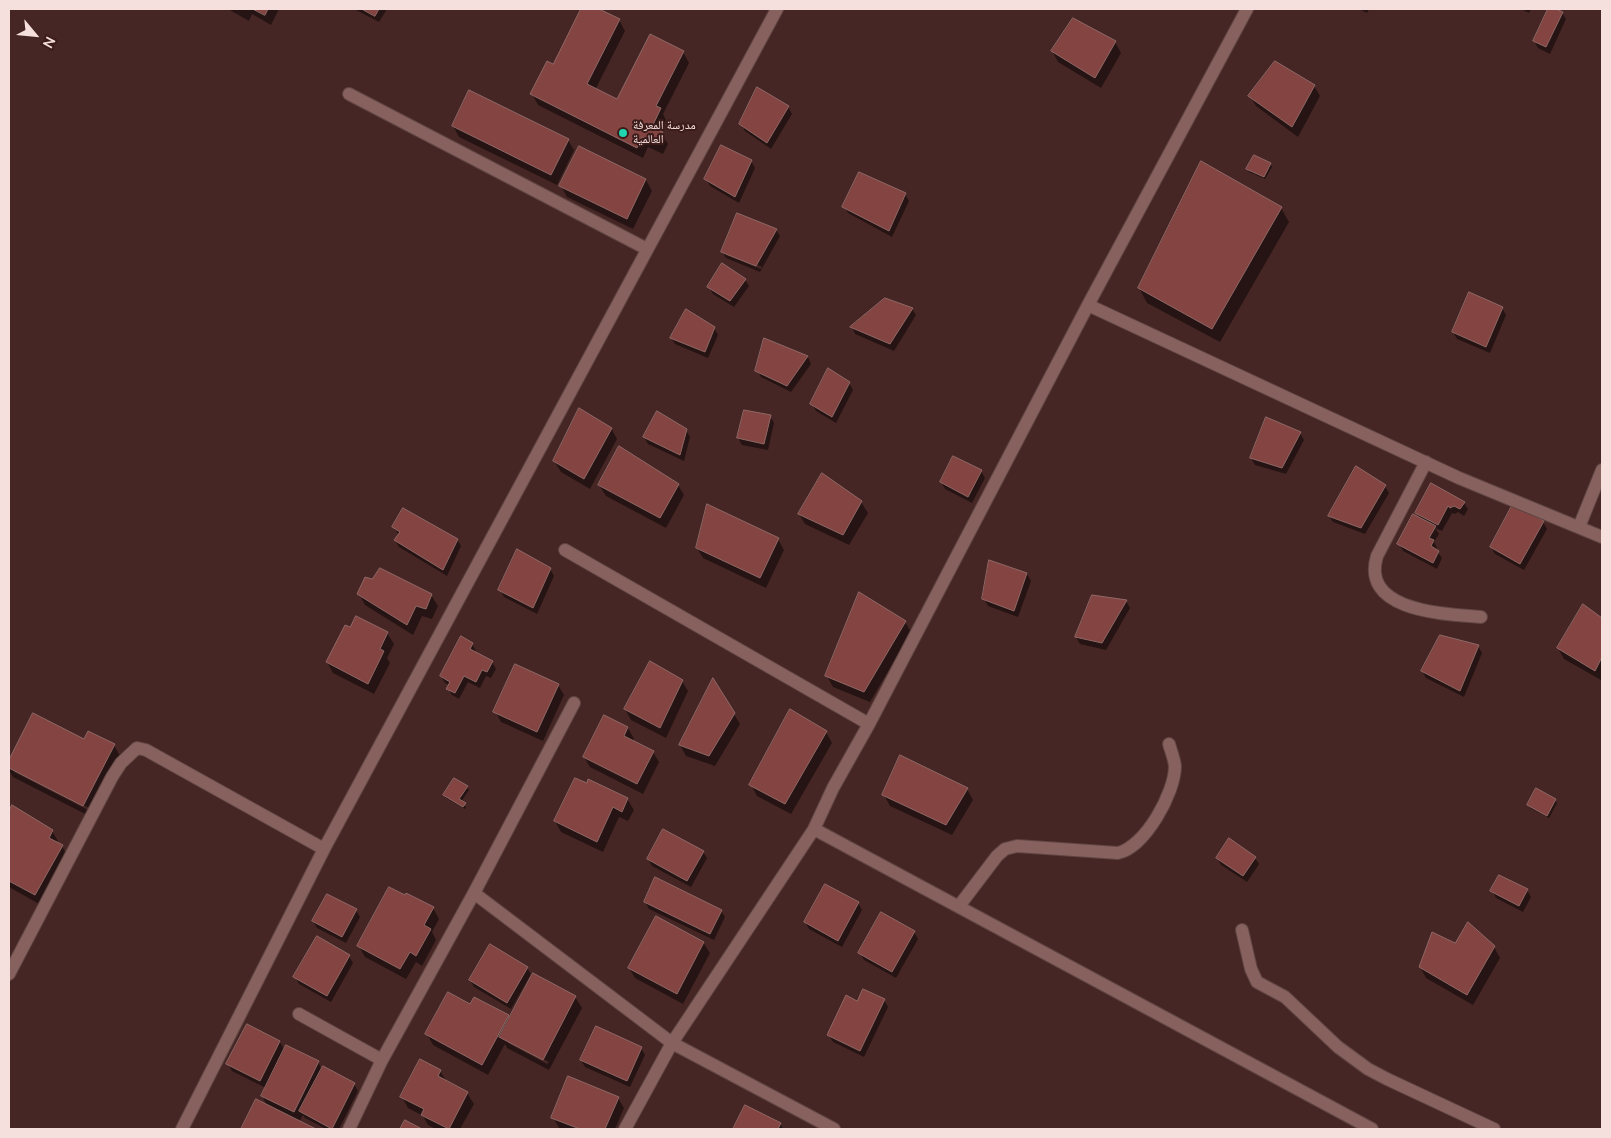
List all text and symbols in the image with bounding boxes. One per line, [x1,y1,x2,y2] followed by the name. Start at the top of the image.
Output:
[10,10,60,60] north arrow
[38,33,60,51] text: N
[633,119,696,147] place label: مدرسة المعرفة العالمية
[617,127,629,139] marker: مدرسة المعرفة العالمية

